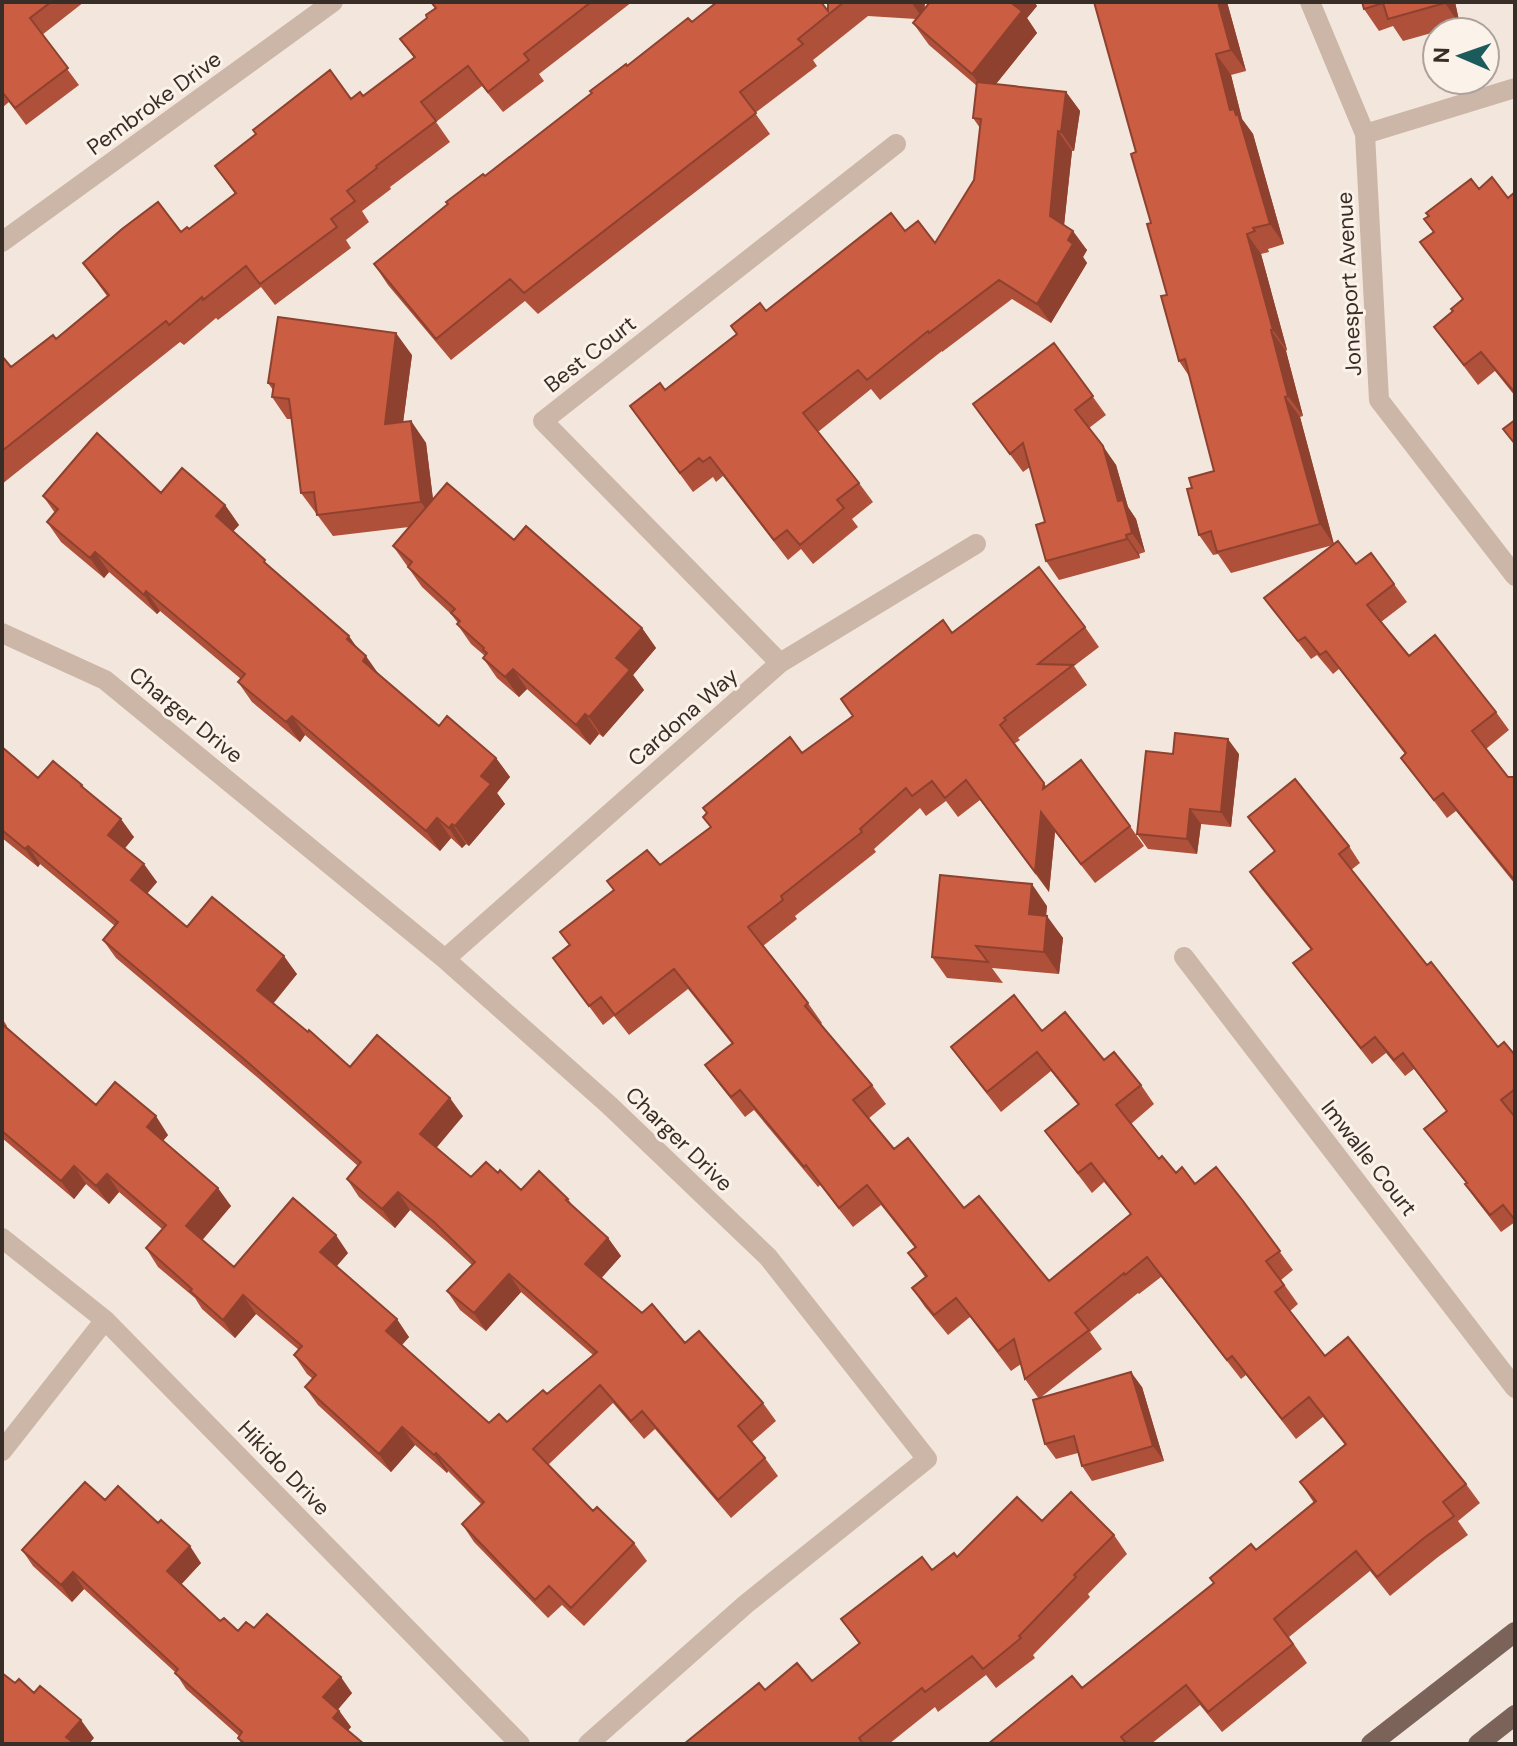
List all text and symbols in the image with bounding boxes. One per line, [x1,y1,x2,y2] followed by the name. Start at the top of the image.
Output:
[1421,16,1501,96] north arrow
[81,44,227,162] street label: Pembroke Drive
[1427,47,1456,64] text: N
[1330,191,1368,377] street label: Jonesport Avenue
[538,309,642,399] street label: Best Court
[123,660,249,770] street label: Charger Drive
[622,661,744,773] street label: Cardona Way
[619,1080,739,1198] street label: Charger Drive
[1315,1094,1423,1222] street label: Imwalle Court
[231,1414,337,1522] street label: Hikido Drive

